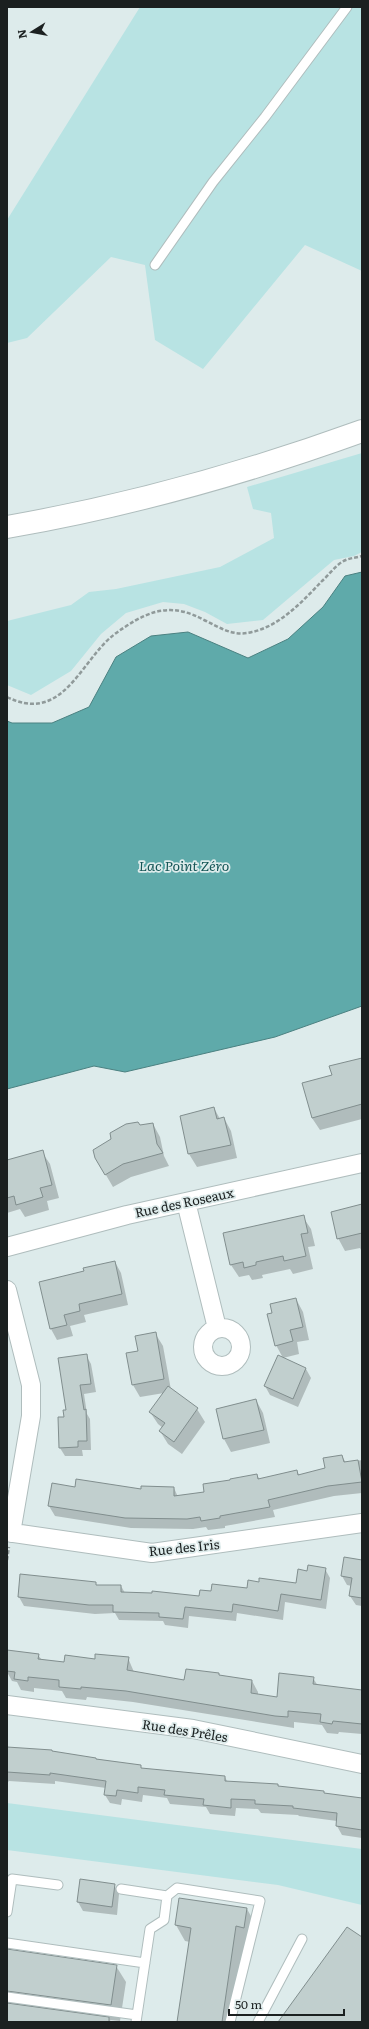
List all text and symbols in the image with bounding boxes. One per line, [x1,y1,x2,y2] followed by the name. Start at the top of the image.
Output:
[12,12,52,52] north arrow
[12,28,30,40] text: N
[139,855,229,875] water label: Lac Point Zéro
[133,1182,236,1222] street label: Rue des Roseaux
[148,1534,220,1560] street label: Rue des Iris
[141,1714,229,1746] street label: Rue des Prêles
[229,1991,344,2017] scale bar
[235,1995,262,2013] text: 50 m

